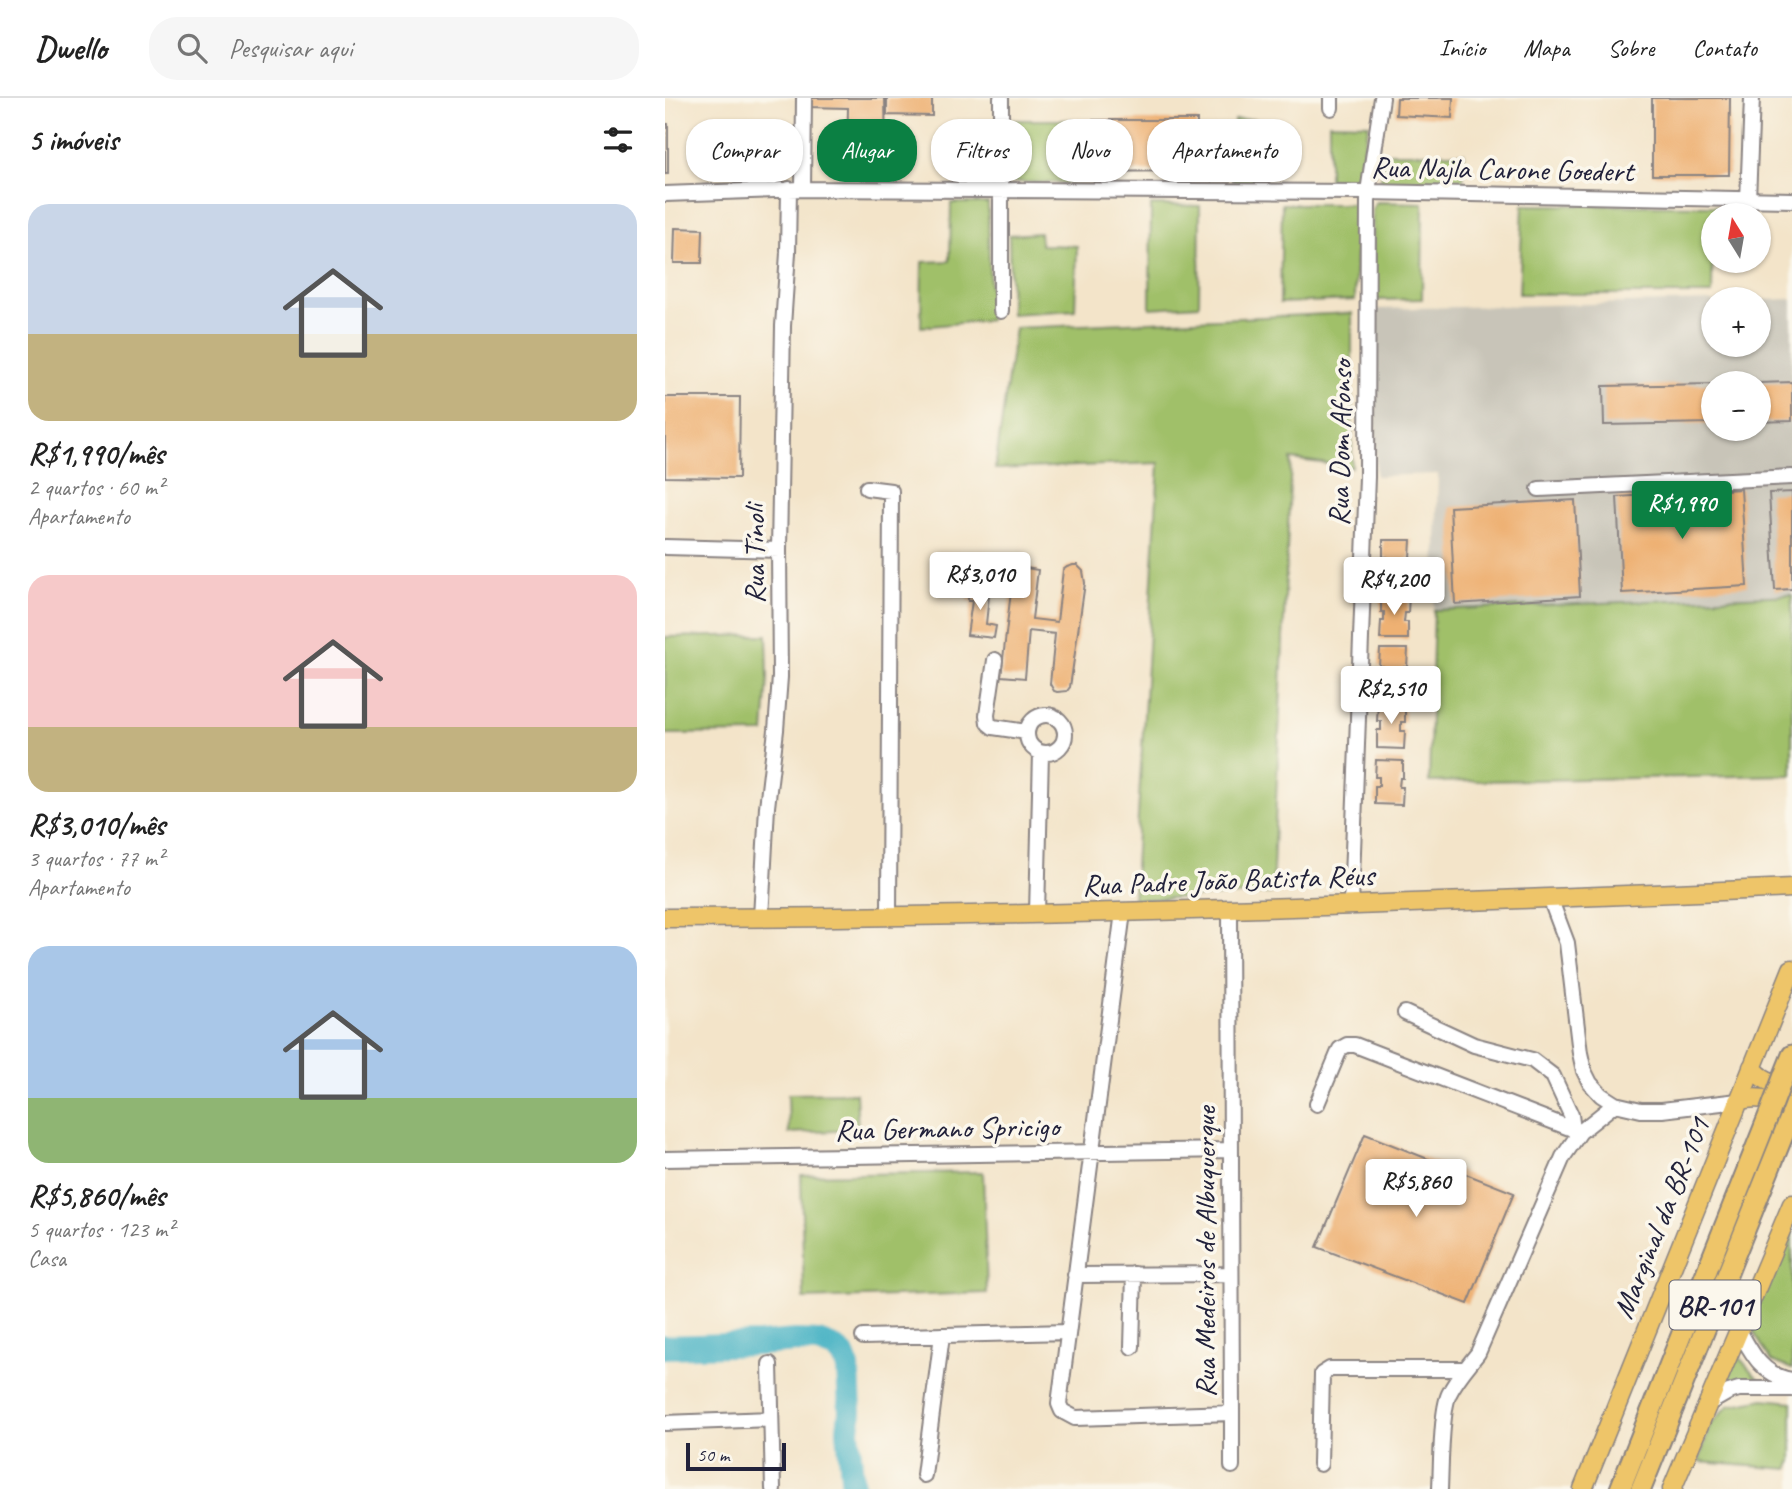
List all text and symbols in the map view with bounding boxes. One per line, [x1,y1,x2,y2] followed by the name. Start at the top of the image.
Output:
[149,17,639,80] search box
[35,27,107,69] text: Dwello
[173,29,211,67] icon: search
[229,32,353,65] text: Pesquisar aqui
[1439,33,1485,63] text: Início
[1523,33,1570,63] text: Mapa
[1608,33,1654,63] text: Sobre
[1692,33,1757,63] text: Contato
[686,119,803,182] chip: Comprar
[817,119,917,182] chip: Alugar
[931,119,1032,182] chip: Filtros
[1046,119,1133,182] chip: Novo
[1147,119,1302,182] chip: Apartamento
[28,121,118,159] text: 5 imóveis
[599,121,637,159] icon: filters
[1371,148,1636,190] street label: Rua Najla Carone Goedert
[1701,203,1771,273] north arrow
[1701,203,1771,441] map controls
[270,250,396,376] icon: home
[1701,287,1771,357] button: +
[1320,356,1361,526] street label: Rua Dom Afonso
[1701,371,1771,441] button: −
[28,435,164,473] text: R$1,990/mês
[28,473,164,502] text: 2 quartos · 60 m²
[1617,482,1747,541] pin: R$1,990
[1648,489,1716,518] text: R$1,990
[735,501,773,604] street label: Rua Tínoli
[28,502,130,531] text: Apartamento
[915,552,1045,612] pin: R$3,010
[1329,558,1459,617] pin: R$4,200
[946,560,1014,589] text: R$3,010
[1360,565,1428,594] text: R$4,200
[270,621,396,747] icon: home
[1326,666,1456,726] pin: R$2,510
[1357,674,1425,703] text: R$2,510
[28,806,165,844] text: R$3,010/mês
[28,844,164,873] text: 3 quartos · 77 m²
[1082,856,1377,904] street label: Rua Padre João Batista Réus
[28,873,130,902] text: Apartamento
[270,992,396,1118] icon: home
[1186,1104,1224,1398] street label: Rua Medeiros de Albuquerque
[835,1107,1063,1149] street label: Rua Germano Spricigo
[1604,1113,1718,1323] street label: Marginal da BR-101
[1351,1160,1481,1219] pin: R$5,860
[1382,1167,1450,1196] text: R$5,860
[28,1177,165,1215] text: R$5,860/mês
[28,1215,174,1244] text: 5 quartos · 123 m²
[28,1244,66,1273] text: Casa
[1669,1280,1761,1330] road number: BR-101
[686,1440,786,1472] scale bar
[697,1443,729,1467] text: 50 m

